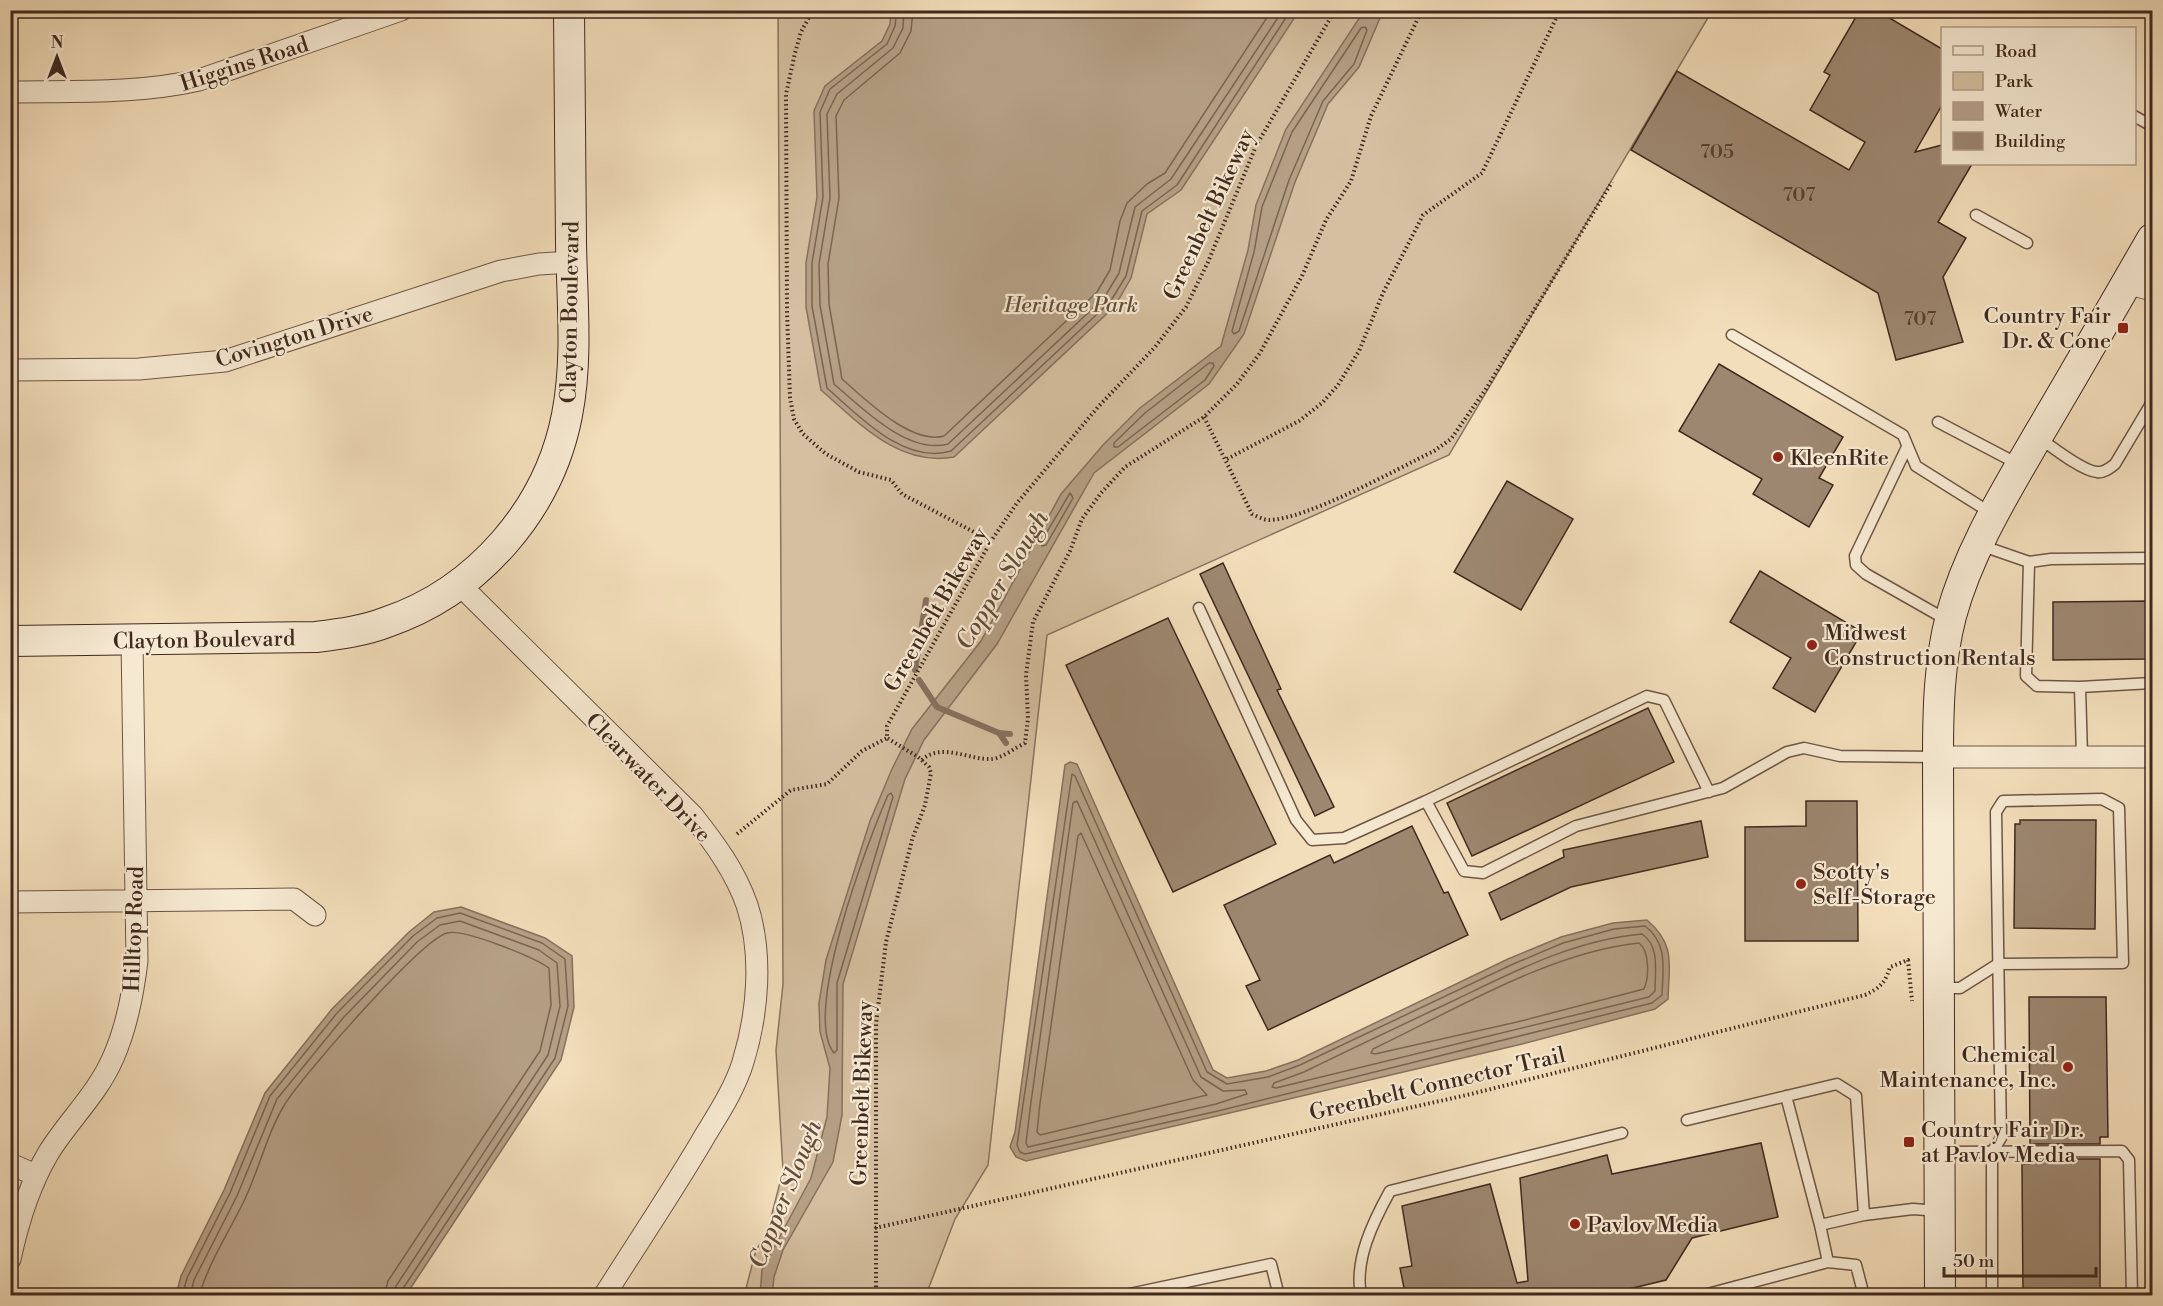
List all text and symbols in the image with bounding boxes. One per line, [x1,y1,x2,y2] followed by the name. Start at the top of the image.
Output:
[27,27,87,87] north arrow
[1941,27,2136,165] legend
[177,31,312,98] street label: Higgins Road
[51,33,64,53] text: N
[1995,40,2038,63] text: Road
[1995,70,2034,93] text: Park
[1994,100,2043,123] text: Water
[1158,125,1261,304] street label: Greenbelt Bikeway
[1994,130,2066,153] text: Building
[1700,140,1734,165] house number: 705
[1783,183,1815,208] house number: 707
[555,220,586,404] street label: Clayton Boulevard
[1003,292,1138,319] park label: Heritage Park
[212,301,376,374] street label: Covington Drive
[1984,303,2111,355] place label: Country Fair Dr. & Cone
[1904,307,1936,332] house number: 707
[2116,321,2130,335] marker: Country Fair Dr. & Cone
[1790,445,1889,472] place label: KleenRite
[1771,450,1785,464] marker: KleenRite
[950,505,1056,655] water label: Copper Slough
[878,522,994,697] street label: Greenbelt Bikeway
[1824,620,2036,672] place label: Midwest Construction Rentals
[113,625,296,656] street label: Clayton Boulevard
[1805,638,1819,652] marker: Midwest Construction Rentals
[579,708,716,848] street label: Clearwater Drive
[1813,859,1936,911] place label: Scotty's Self-Storage
[119,865,150,993] street label: Hilltop Road
[1794,877,1808,891] marker: Scotty's Self-Storage
[846,1000,879,1186] street label: Greenbelt Bikeway
[1307,1042,1569,1127] street label: Greenbelt Connector Trail
[1880,1042,2056,1094] place label: Chemical Maintenance, Inc.
[2061,1060,2075,1074] marker: Chemical Maintenance, Inc.
[743,1115,829,1273] water label: Copper Slough
[1921,1117,2084,1169] place label: Country Fair Dr. at Pavlov Media
[1902,1135,1916,1149] marker: Country Fair Dr. at Pavlov Media
[1587,1212,1719,1239] place label: Pavlov Media
[1568,1217,1582,1231] marker: Pavlov Media
[1944,1240,2096,1278] scale bar
[1953,1250,1995,1273] text: 50 m

